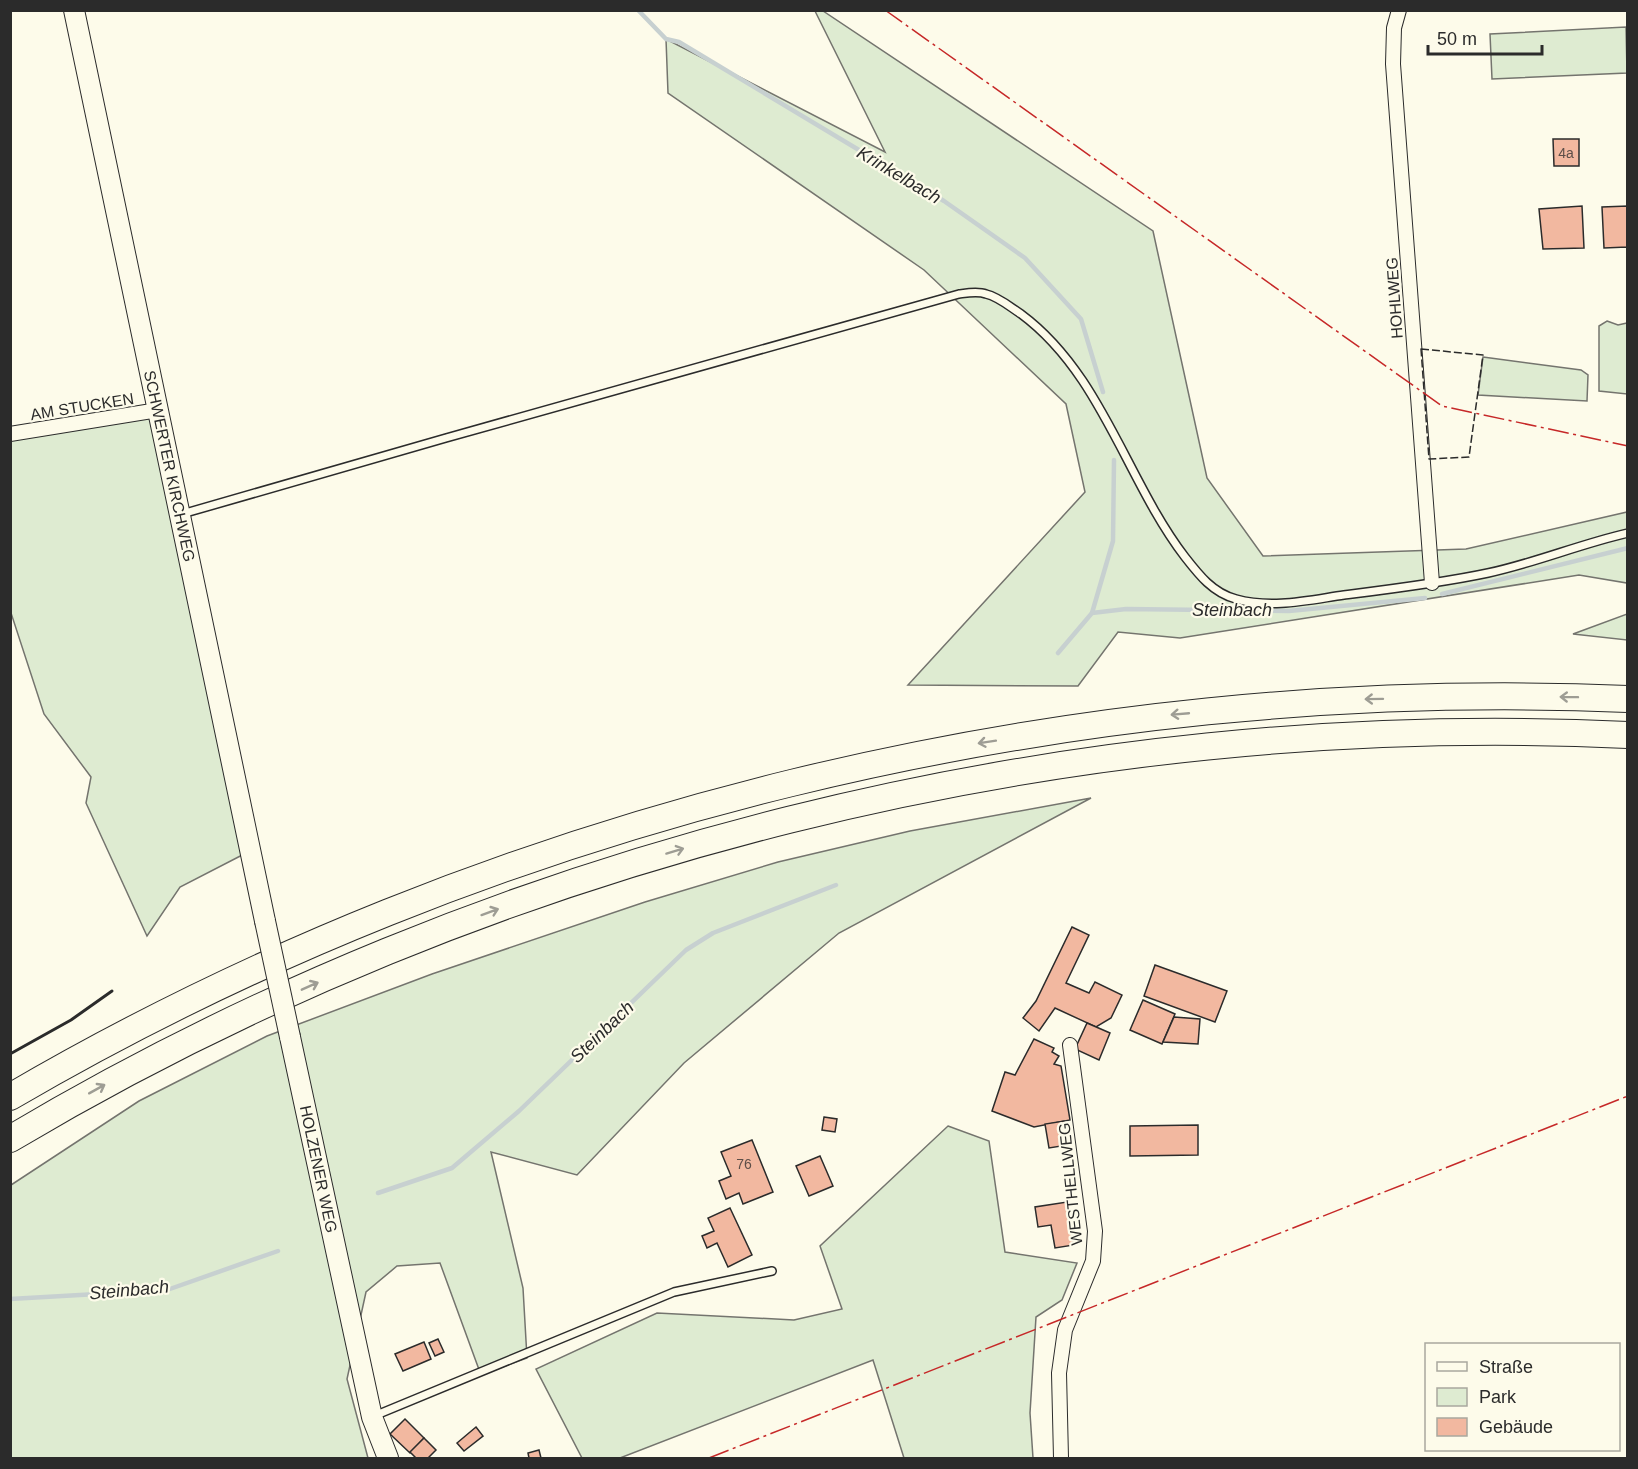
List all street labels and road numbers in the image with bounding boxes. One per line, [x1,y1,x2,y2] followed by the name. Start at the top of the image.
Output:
[1383,257,1406,339] street label: HOHLWEG
[141,369,198,563] street label: SCHWERTER KIRCHWEG
[29,390,135,423] street label: AM STUCKEN
[297,1104,340,1234] street label: HOLZENER WEG
[1056,1122,1085,1246] street label: WESTHELLWEG

